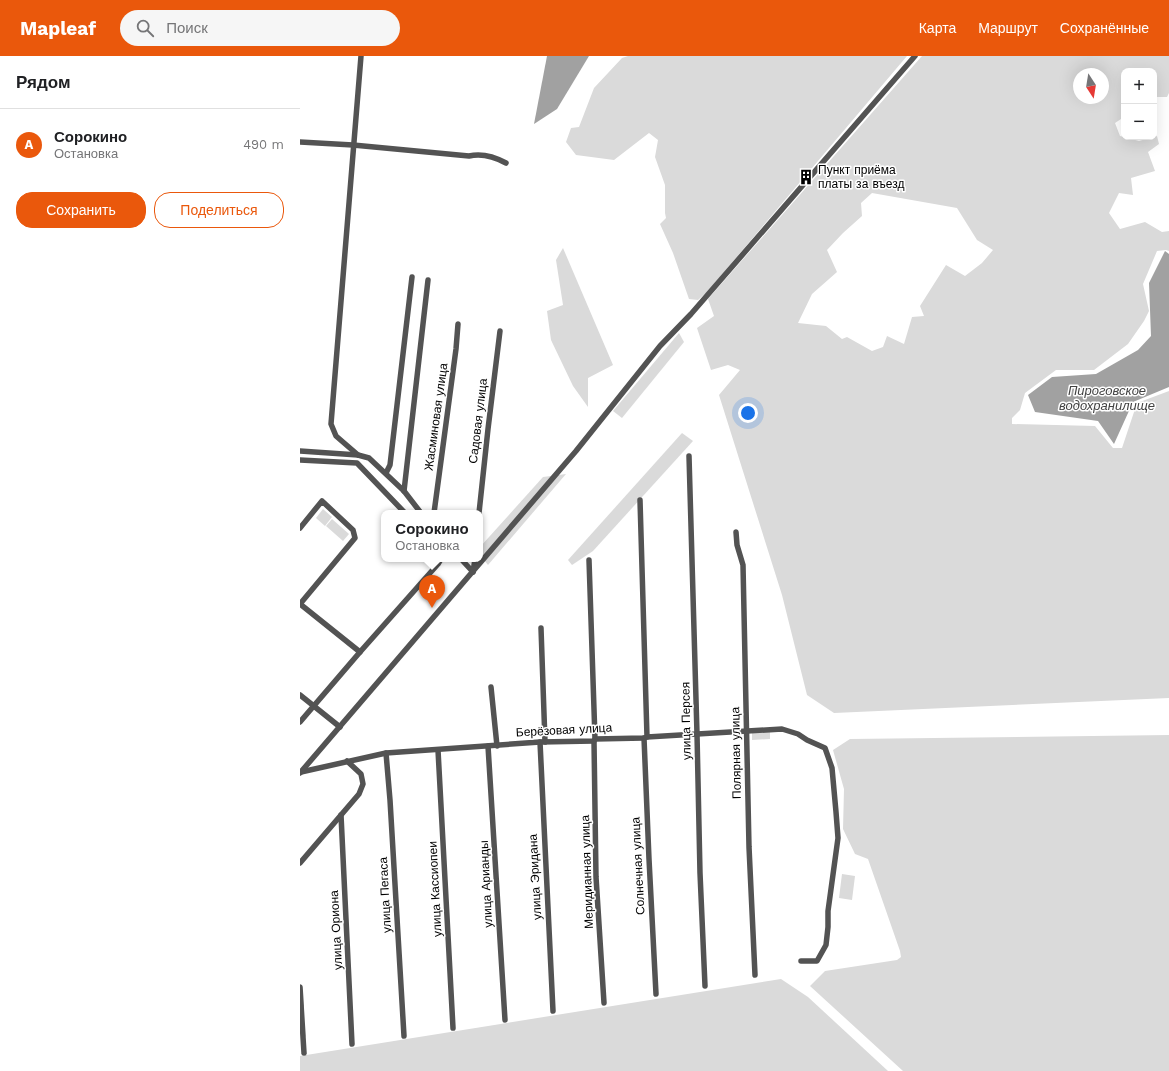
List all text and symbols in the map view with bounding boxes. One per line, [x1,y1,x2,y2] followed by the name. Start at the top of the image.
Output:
[120,10,400,46] search box
[20,17,96,40] text: Mapleaf
[134,17,156,39] icon: search
[166,19,208,37] text: Поиск
[919,20,956,36] text: Карта
[978,20,1038,36] text: Маршрут
[1060,20,1149,36] text: Сохранённые
[1073,68,1109,104] north arrow
[1121,68,1157,140] map controls
[1121,68,1157,104] button: +
[16,72,71,92] text: Рядом
[1121,104,1157,140] button: −
[54,128,127,146] text: Сорокино
[25,137,33,152] text: A
[243,137,284,152] text: 490 m
[54,146,118,161] text: Остановка
[818,163,905,191] place label: Пункт приёма платы за въезд
[797,168,815,186] building icon: Пункт приёма платы за въезд
[16,192,146,228] button: Сохранить
[154,192,284,228] button: Поделиться
[422,362,451,472] street label: Жасминовая улица
[466,377,490,464] street label: Садовая улица
[1059,383,1155,413] water label: Пироговское водохранилище
[738,403,758,423] your location
[381,510,483,562] popup
[395,520,469,538] text: Сорокино
[395,538,460,553] text: Остановка
[419,575,445,608] pin: A
[678,682,694,760] street label: улица Персея
[728,707,744,799] street label: Полярная улица
[515,720,613,740] street label: Берёзовая улица
[578,814,596,929] street label: Меридианная улица
[628,816,648,915] street label: Солнечная улица
[526,833,544,920] street label: улица Эридана
[477,840,495,928] street label: улица Арианды
[425,841,445,937] street label: улица Кассиопеи
[376,856,394,933] street label: улица Пегаса
[327,889,345,970] street label: улица Ориона

